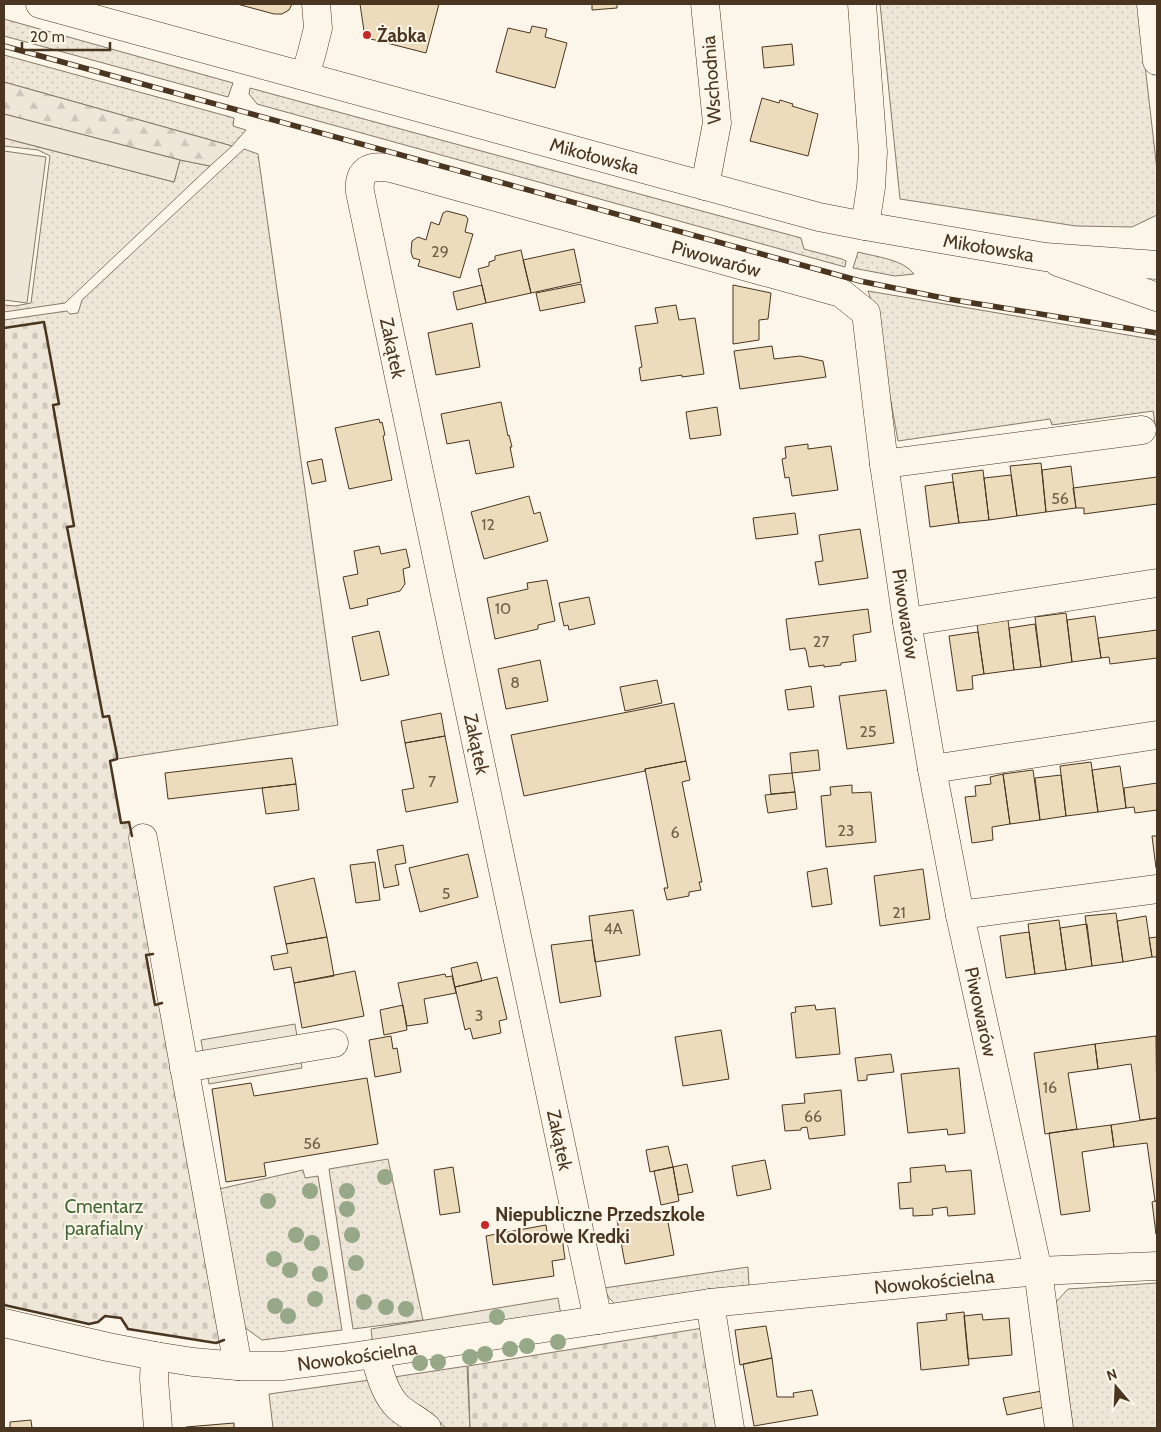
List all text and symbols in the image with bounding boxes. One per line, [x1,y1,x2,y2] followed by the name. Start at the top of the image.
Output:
[22,20,110,52] scale bar
[377,24,427,47] place label: Żabka
[30,28,65,46] text: 20 m
[361,29,373,41] marker: Żabka
[697,35,726,125] street label: Wschodnia
[547,133,642,179] street label: Mikołowska
[941,229,1036,267] street label: Mikołowska
[669,236,764,282] street label: Piwowarów
[431,242,449,261] house number: 29
[375,316,410,381] street label: Zakątek
[1051,489,1069,508] house number: 56
[481,515,495,534] house number: 12
[887,567,924,661] street label: Piwowarów
[495,599,511,618] house number: 10
[813,632,829,651] house number: 27
[510,673,520,692] house number: 8
[459,712,494,777] street label: Zakątek
[859,722,877,741] house number: 25
[428,772,436,791] house number: 7
[837,821,855,840] house number: 23
[670,823,680,842] house number: 6
[442,884,450,903] house number: 5
[892,903,906,922] house number: 21
[603,919,623,938] house number: 4A
[960,965,1002,1059] street label: Piwowarów
[475,1006,483,1025] house number: 3
[1043,1078,1057,1097] house number: 16
[804,1107,822,1126] house number: 66
[542,1108,577,1173] street label: Zakątek
[303,1134,321,1153] house number: 56
[65,1195,144,1240] park label: Cmentarz parafialny
[495,1203,705,1248] place label: Niepubliczne Przedszkole Kolorowe Kredki
[479,1219,491,1231] marker: Niepubliczne Przedszkole Kolorowe Kredki
[873,1264,995,1299] street label: Nowokościelna
[296,1336,419,1376] street label: Nowokościelna
[1091,1362,1141,1412] north arrow
[1104,1365,1119,1385] text: N

